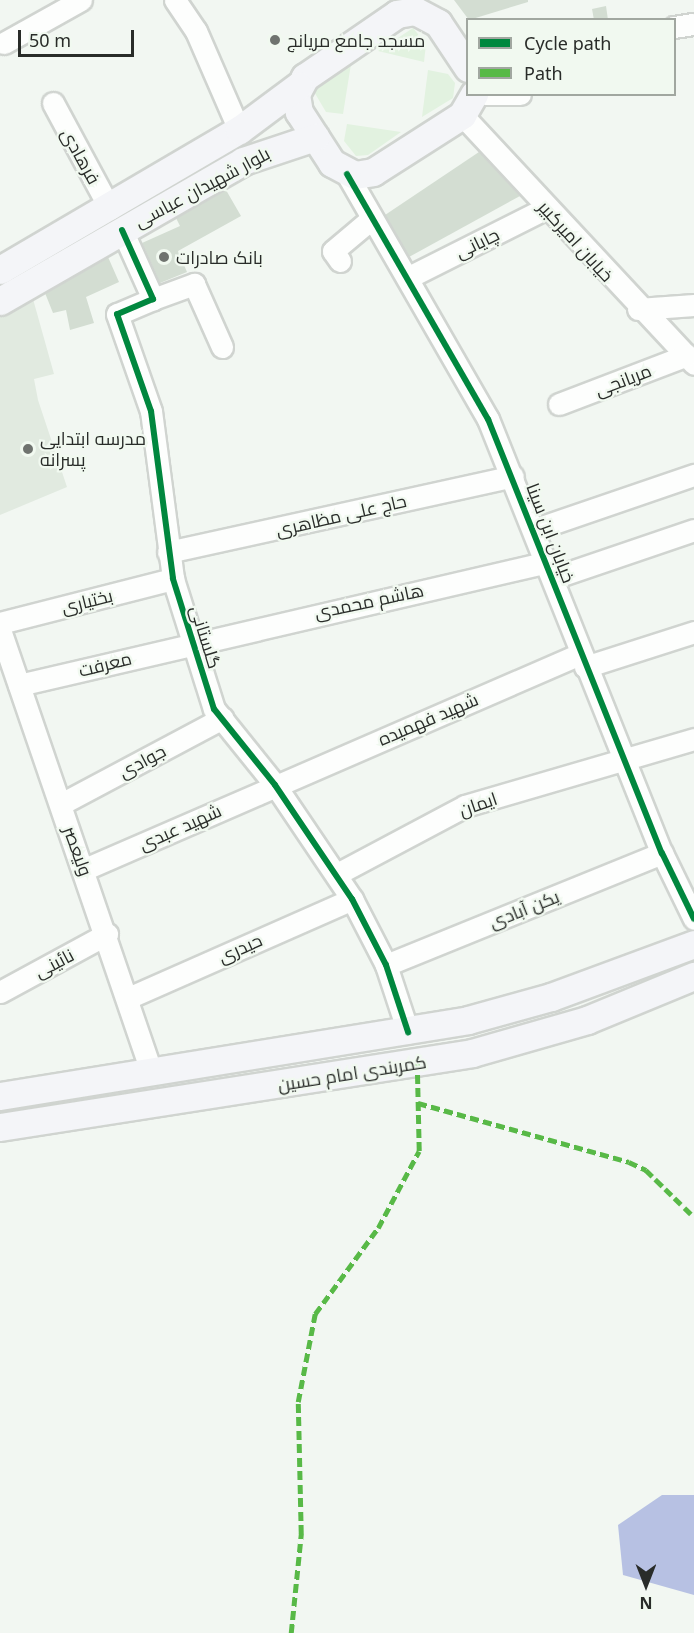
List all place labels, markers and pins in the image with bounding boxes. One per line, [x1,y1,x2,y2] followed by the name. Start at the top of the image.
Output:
[287,29,425,51] place label: مسجد جامع مریانج
[268,33,282,47] marker: مسجد جامع مریانج
[176,246,263,268] place label: بانک صادرات
[157,250,171,264] marker: بانک صادرات
[40,428,146,470] place label: مدرسه ابتدایی پسرانه
[21,442,35,456] marker: مدرسه ابتدایی پسرانه

